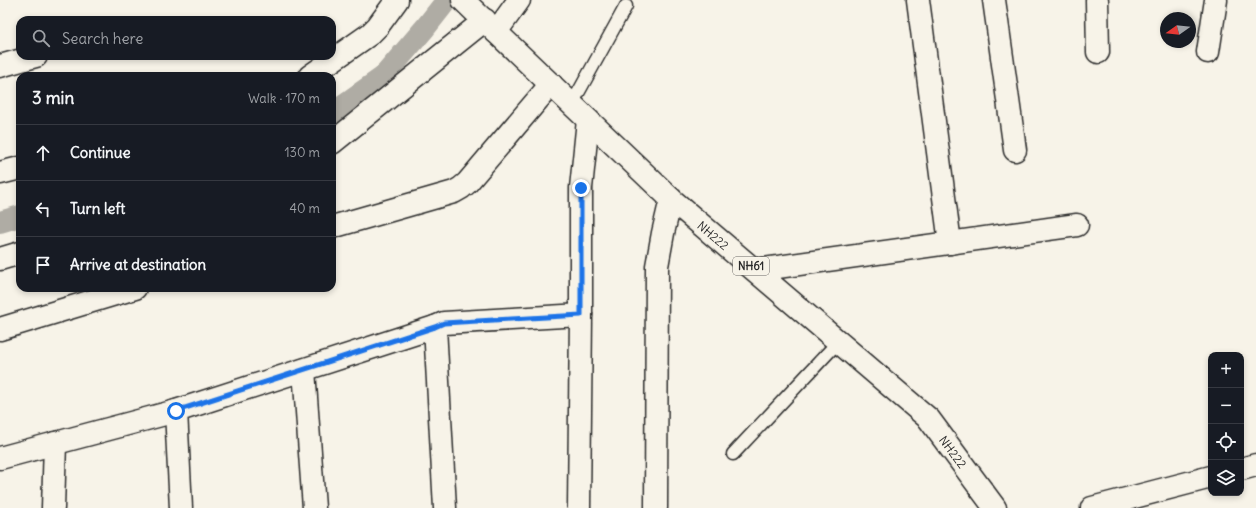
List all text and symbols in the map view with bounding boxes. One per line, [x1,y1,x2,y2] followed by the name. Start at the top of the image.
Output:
[1160,12,1196,48] north arrow
[16,16,336,60] search box
[30,27,52,49] icon: search
[62,29,143,48] text: Search here
[32,87,74,109] text: 3 min
[248,90,320,107] text: Walk · 170 m
[32,142,54,164] icon: ahead
[70,143,131,162] text: Continue
[284,144,320,161] text: 130 m
[572,179,590,197] route end
[32,198,54,220] icon: left
[70,199,125,218] text: Turn left
[289,200,320,217] text: 40 m
[695,218,733,253] street label: NH222
[32,254,54,276] icon: arrive
[70,255,206,274] text: Arrive at destination
[733,257,769,275] road number: NH61
[1208,352,1244,496] map controls
[1208,352,1244,388] button: +
[1208,388,1244,424] button: −
[167,402,185,420] route start
[1208,424,1244,460] button: locate
[936,432,970,471] street label: NH222
[1208,460,1244,496] button: layers

